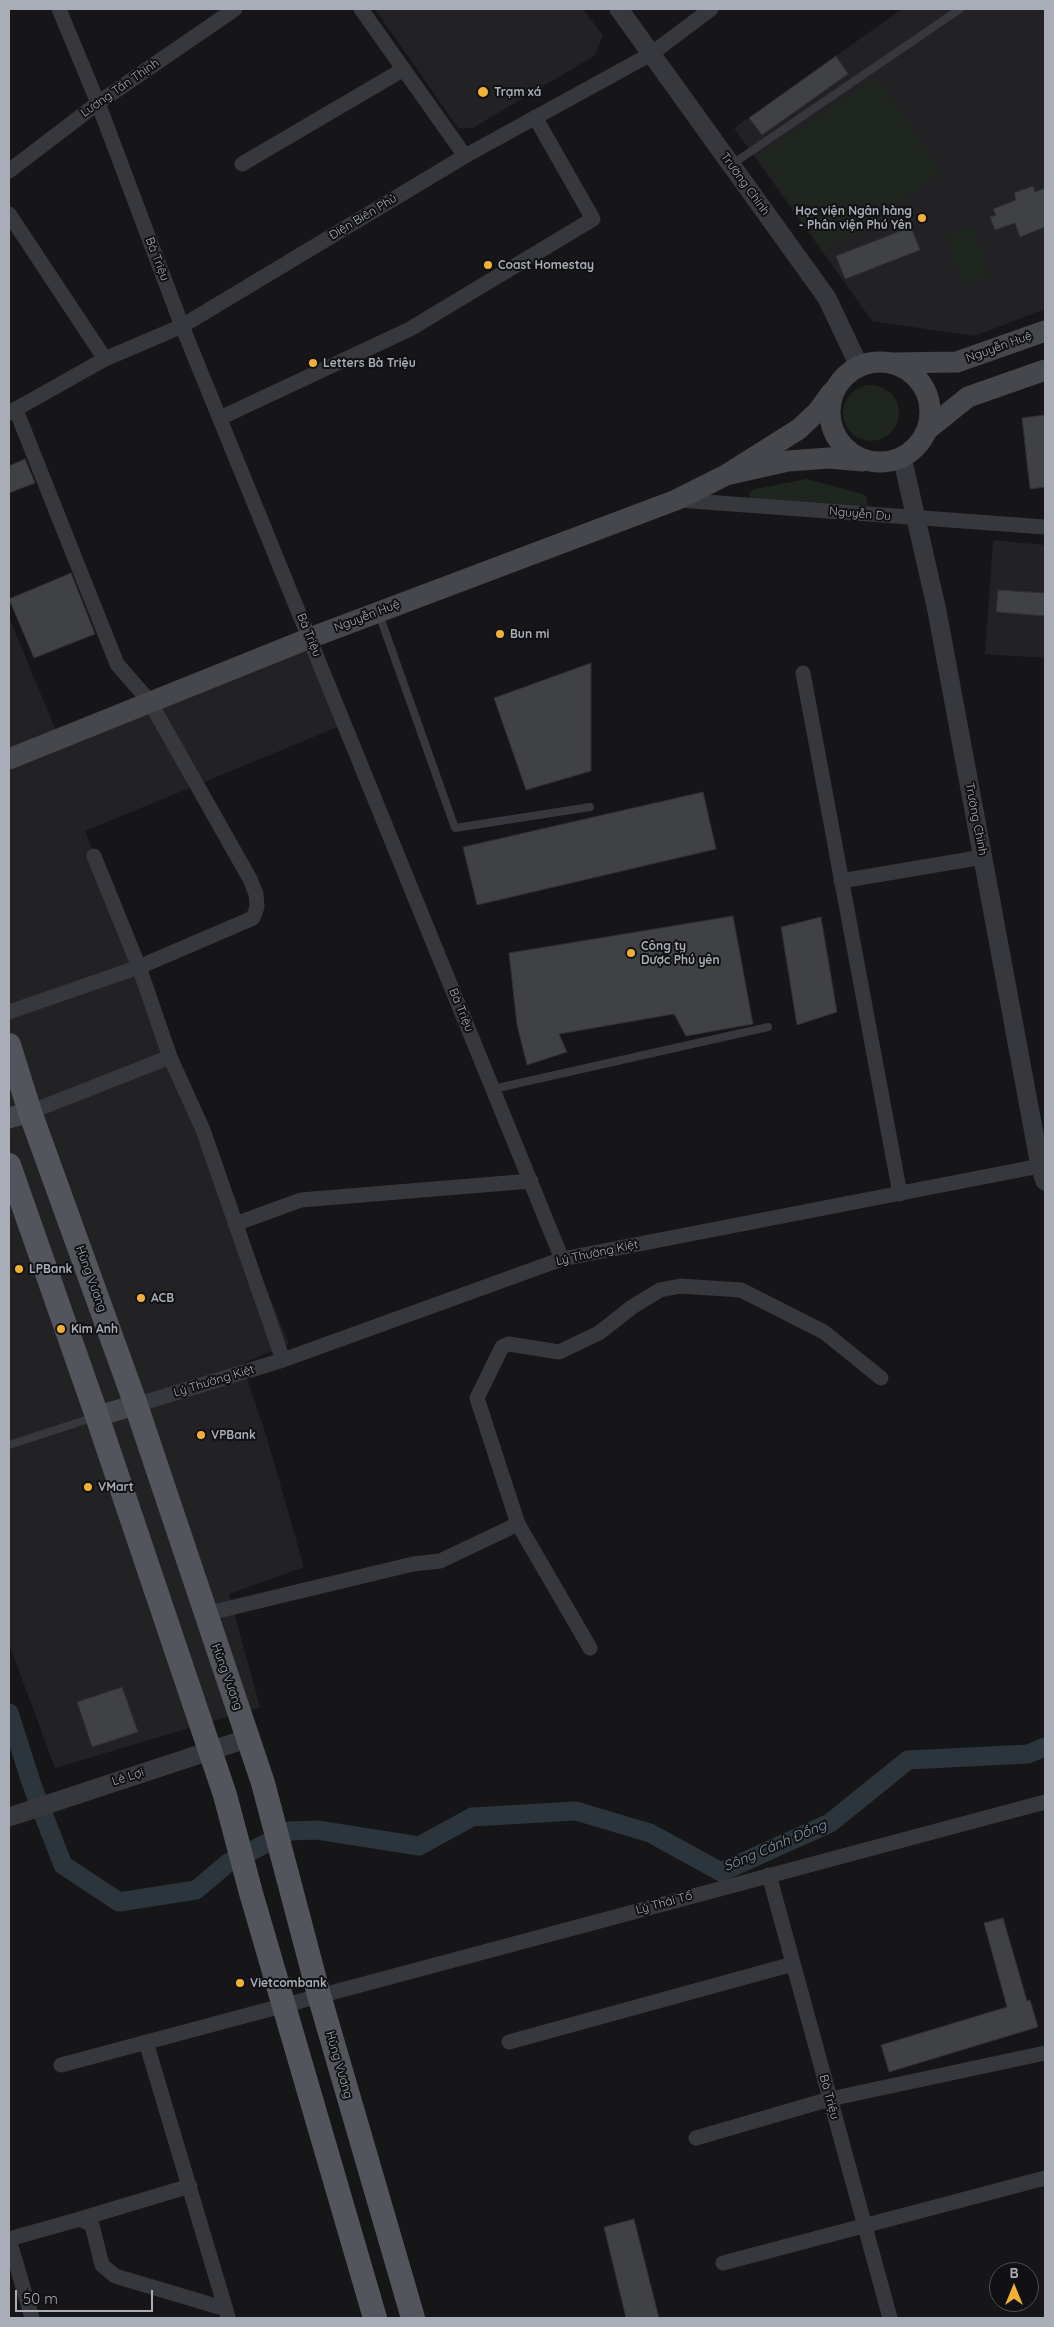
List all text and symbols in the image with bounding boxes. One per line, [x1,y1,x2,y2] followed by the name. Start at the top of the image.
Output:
[78,56,162,120] street label: Lương Tấn Thịnh
[476,85,490,99] marker: Trạm xá
[494,85,541,99] place label: Trạm xá
[717,150,773,218] street label: Trường Chinh
[327,191,399,243] street label: Điện Biên Phủ
[795,204,912,232] place label: Học viện Ngân hàng - Phân viện Phú Yên
[916,212,928,224] marker: Học viện Ngân hàng - Phân viện Phú Yên
[142,235,172,283] street label: Bà Triệu
[498,258,594,272] place label: Coast Homestay
[482,259,494,271] marker: Coast Homestay
[964,328,1034,366] street label: Nguyễn Huệ
[323,356,416,370] place label: Letters Bà Triệu
[307,357,319,369] marker: Letters Bà Triệu
[828,504,892,524] street label: Nguyễn Du
[332,597,402,635] street label: Nguyễn Huệ
[294,611,324,659] street label: Bà Triệu
[510,627,549,641] place label: Bun mi
[494,628,506,640] marker: Bun mi
[962,781,990,857] street label: Trường Chinh
[641,939,720,967] place label: Công ty Dược Phú yên
[625,947,637,959] marker: Công ty Dược Phú yên
[446,986,476,1034] street label: Bà Triệu
[555,1237,639,1269] street label: Lý Thường Kiệt
[72,1244,110,1314] street label: Hùng Vương
[29,1262,72,1276] place label: LPBank
[13,1263,25,1275] marker: LPBank
[151,1291,174,1305] place label: ACB
[135,1292,147,1304] marker: ACB
[71,1322,118,1336] place label: Kim Anh
[55,1323,67,1335] marker: Kim Anh
[172,1362,256,1400] street label: Lý Thường Kiệt
[211,1428,256,1442] place label: VPBank
[195,1429,207,1441] marker: VPBank
[98,1480,134,1494] place label: VMart
[82,1481,94,1493] marker: VMart
[208,1642,246,1712] street label: Hùng Vương
[110,1765,146,1789] street label: Lê Lợi
[721,1817,829,1875] water label: Sông Cánh Đồng
[634,1889,694,1917] street label: Lý Thái Tổ
[250,1976,327,1990] place label: Vietcombank
[234,1977,246,1989] marker: Vietcombank
[322,2030,356,2100] street label: Hùng Vương
[816,2073,842,2121] street label: Bà Triệu
[989,2262,1039,2312] north arrow
[1009,2264,1019,2282] text: B
[18,2280,155,2312] scale bar
[23,2289,58,2308] text: 50 m

